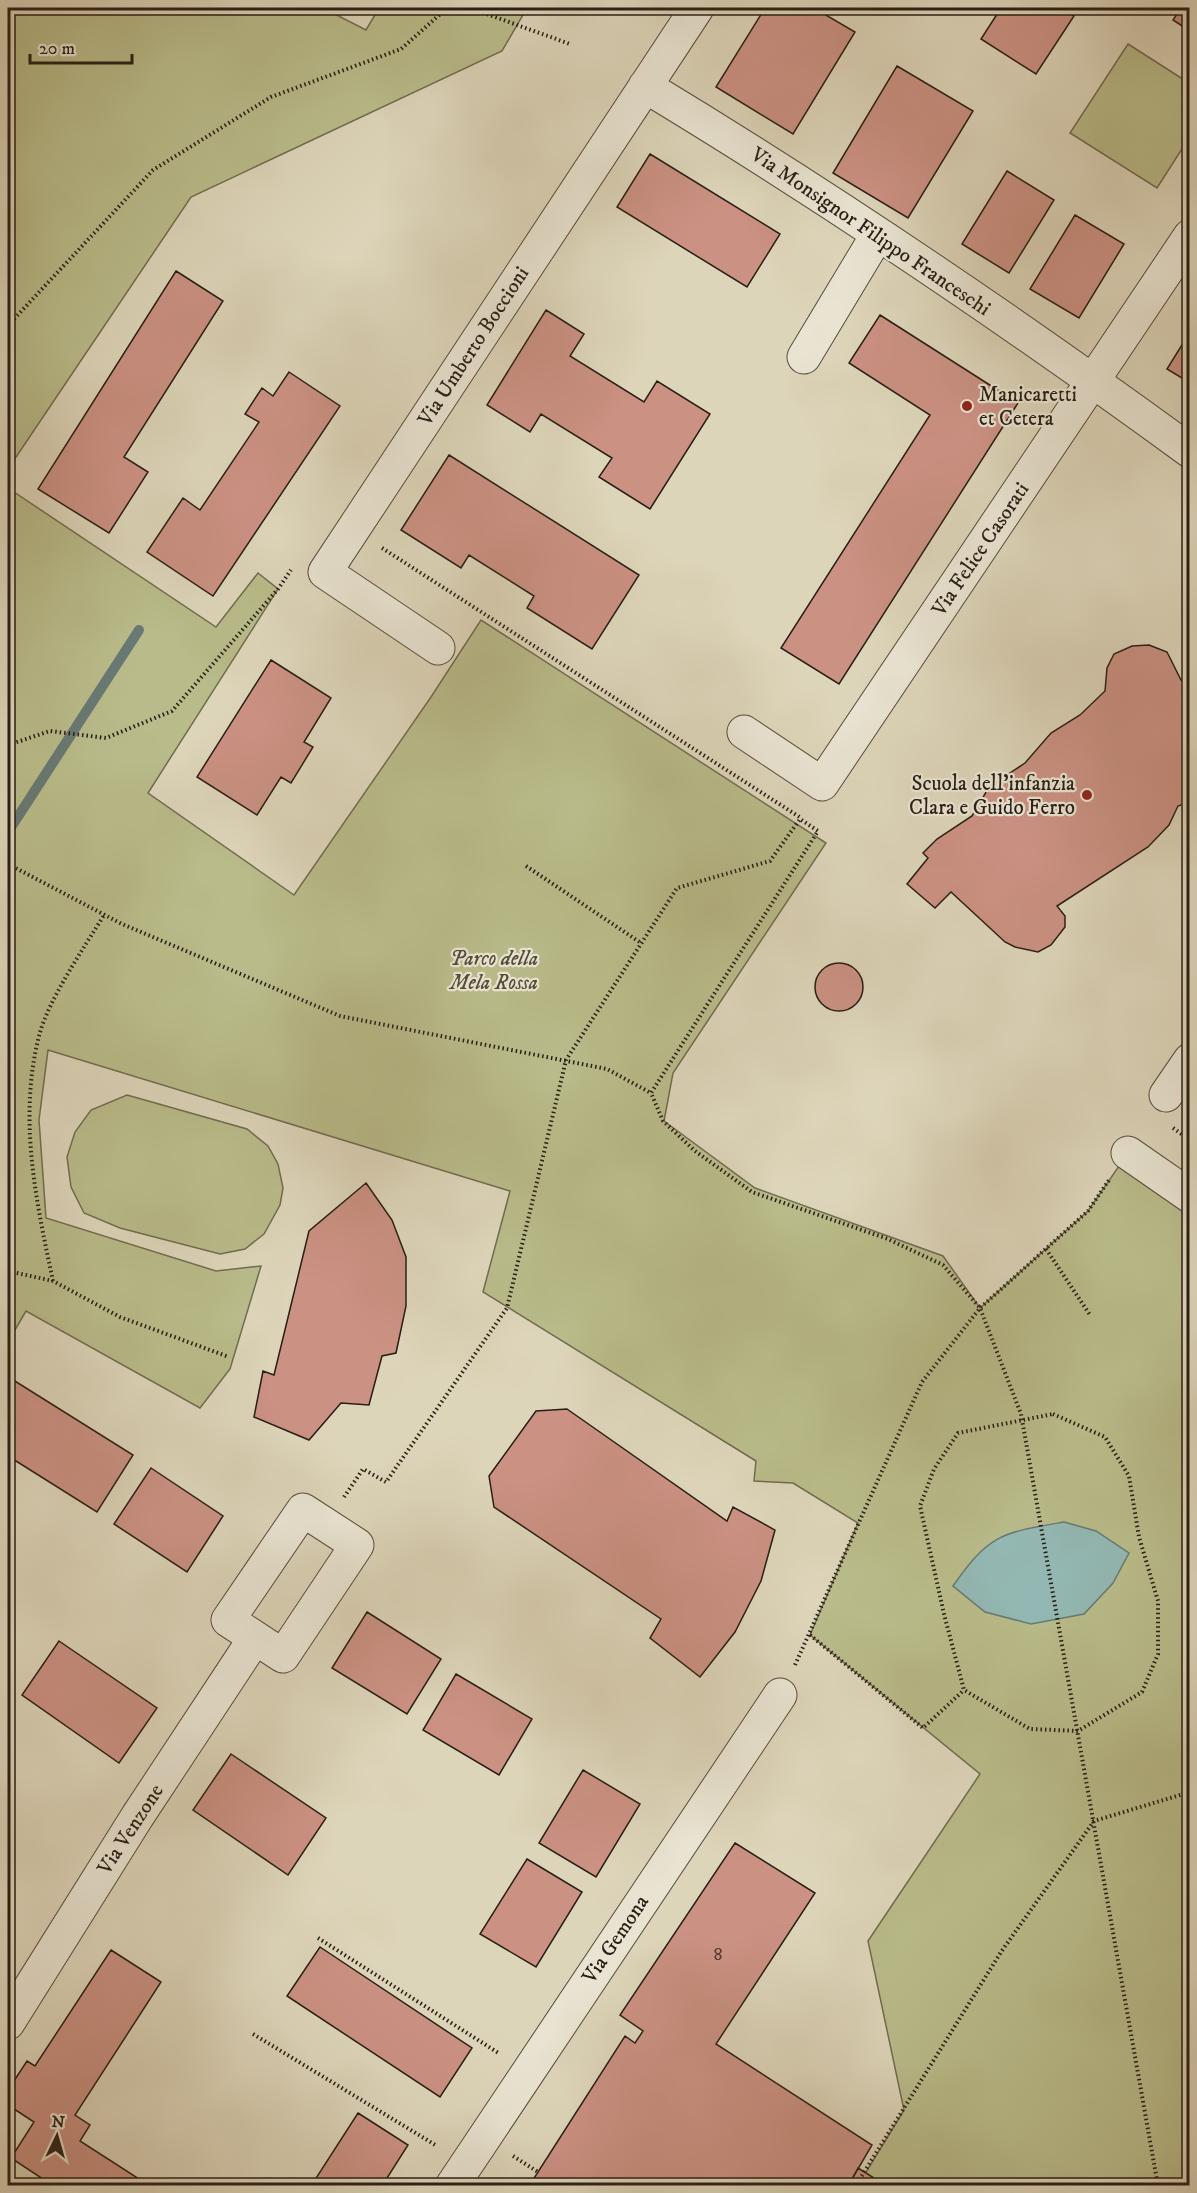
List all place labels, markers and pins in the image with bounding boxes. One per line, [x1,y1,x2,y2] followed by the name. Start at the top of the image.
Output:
[979,382,1077,432] place label: Manicaretti et Cetera
[960,399,974,413] marker: Manicaretti et Cetera
[909,771,1075,821] place label: Scuola dell'infanzia Clara e Guido Ferro
[1080,788,1094,802] marker: Scuola dell'infanzia Clara e Guido Ferro

